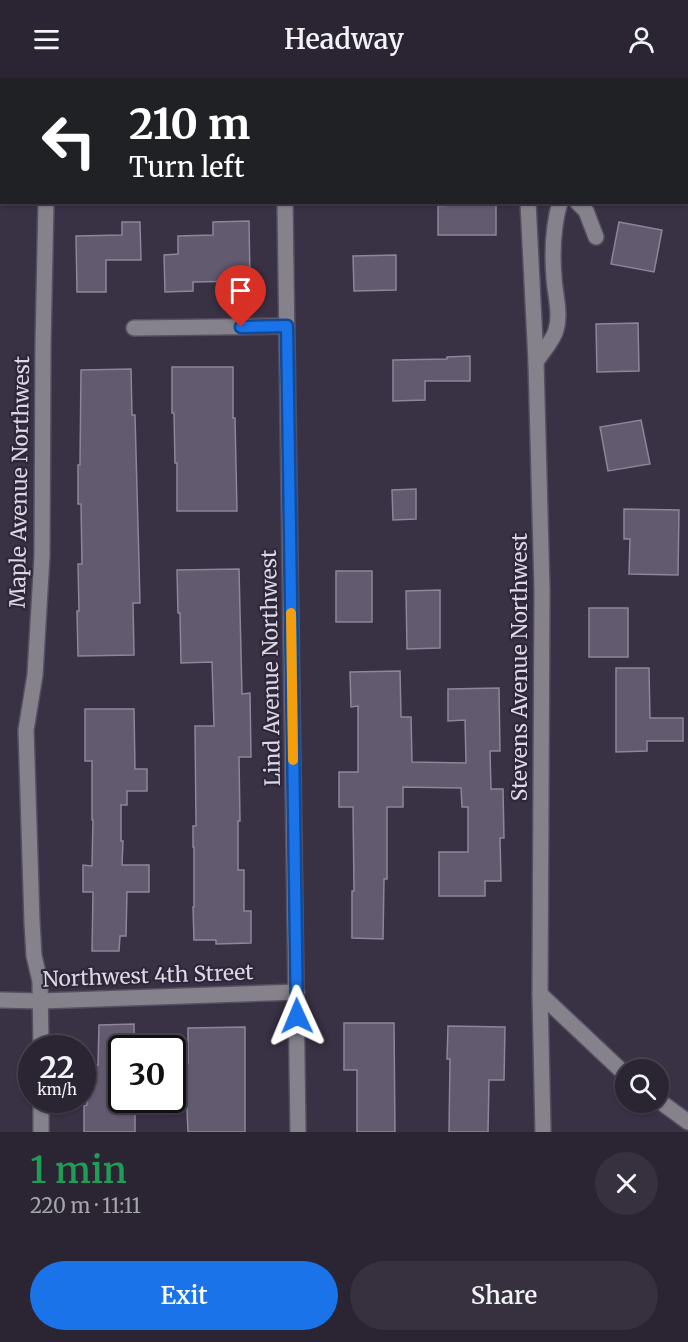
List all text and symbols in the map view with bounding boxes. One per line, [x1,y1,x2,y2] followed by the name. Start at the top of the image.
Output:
[284,22,404,56] text: Headway
[30,23,63,56] icon: menu
[625,23,658,56] icon: person
[129,98,250,150] text: 210 m
[30,102,108,180] icon: left
[129,150,244,184] text: Turn left
[215,265,266,327] pin
[224,274,257,307] icon: arrive
[4,356,35,608] street label: Maple Avenue Northwest
[506,533,533,801] street label: Stevens Avenue Northwest
[255,550,286,786] street label: Lind Avenue Northwest
[42,958,254,993] street label: Northwest 4th Street
[265,984,329,1048] position arrow
[108,1035,186,1113] speed limit sign: 30
[40,1048,74,1086] text: 22
[615,1059,669,1113] map controls
[615,1059,669,1113] button: search
[37,1080,77,1099] text: km/h
[30,1148,127,1193] text: 1 min
[595,1152,658,1215] button: close
[30,1193,141,1218] text: 220 m · 11:11
[30,1261,338,1330] button: Exit
[350,1261,658,1330] button: Share

